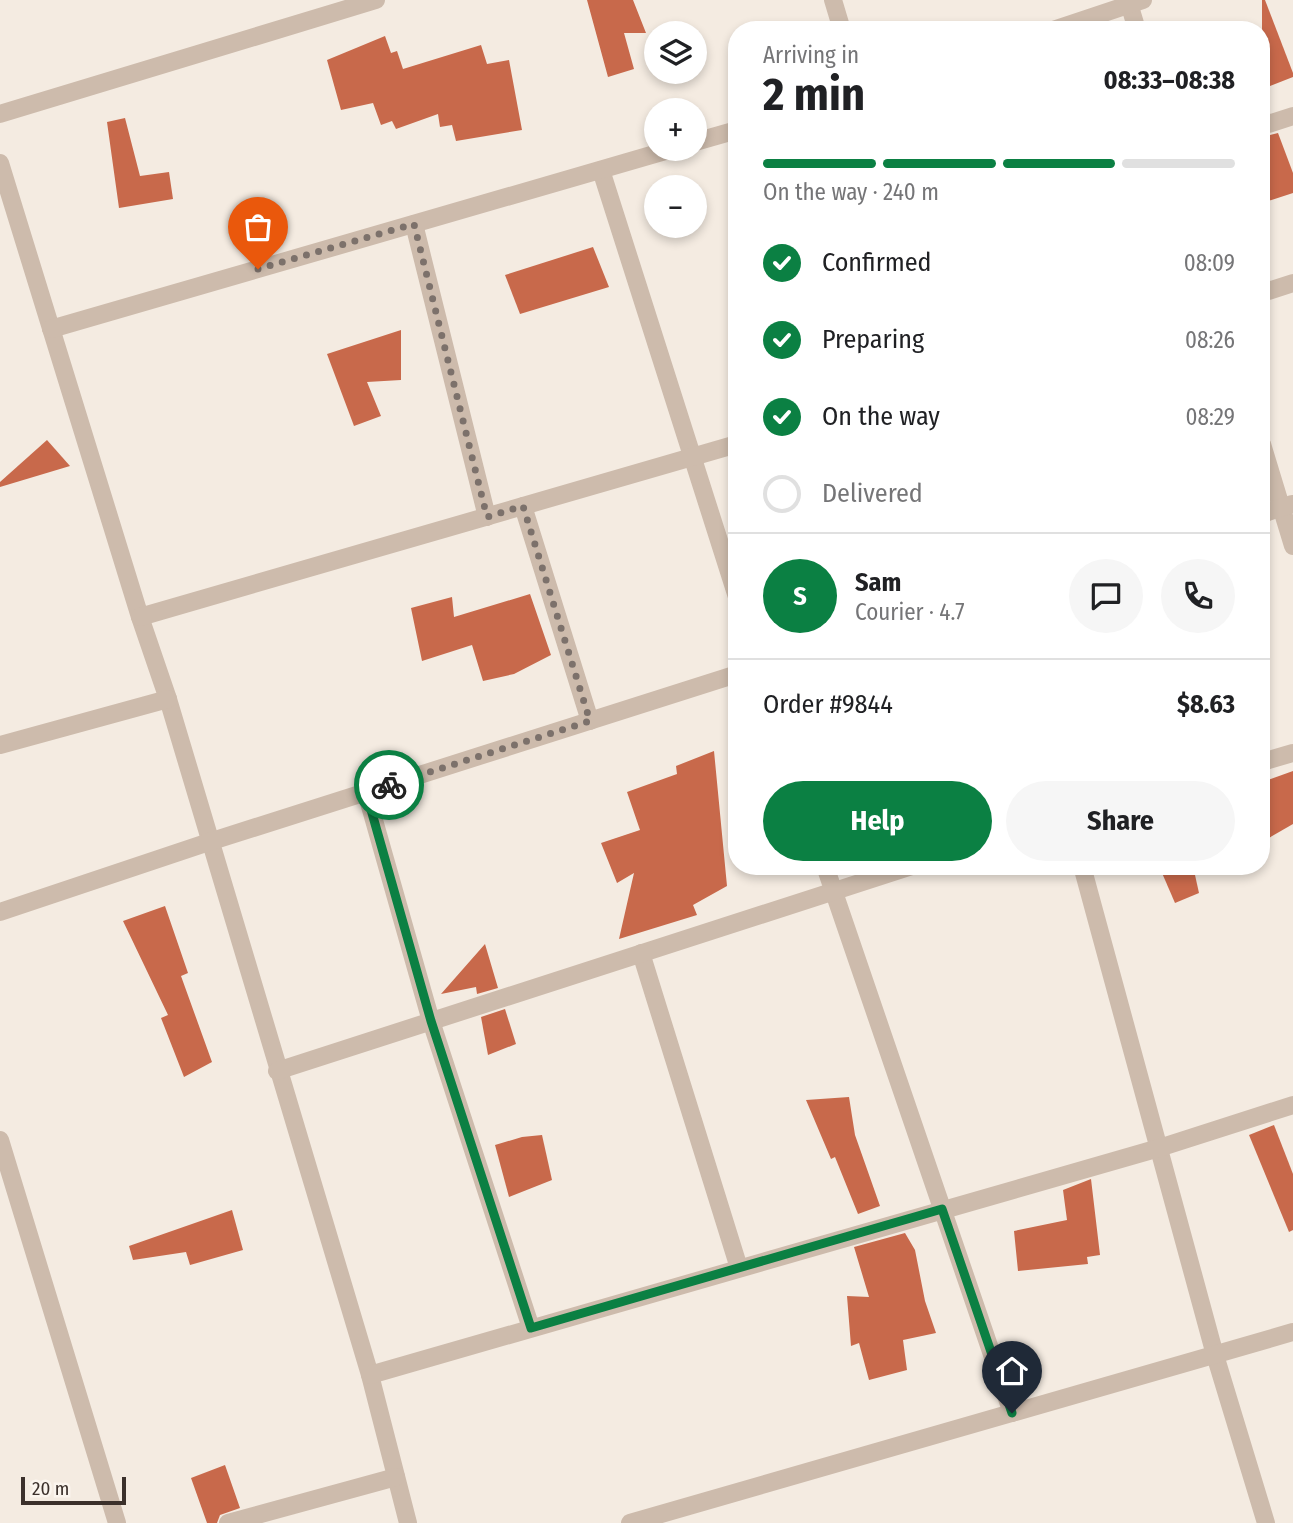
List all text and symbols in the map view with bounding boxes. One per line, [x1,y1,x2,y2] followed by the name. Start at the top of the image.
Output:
[644,21,707,238] map controls
[644,21,707,84] button: layers
[763,41,859,69] text: Arriving in
[1103,65,1235,96] text: 08:33–08:38
[763,67,865,122] text: 2 min
[644,98,707,161] button: +
[644,175,707,238] button: −
[763,178,939,206] text: On the way · 240 m
[228,197,288,269] pin
[239,208,277,246] icon: bag
[763,244,801,282] icon: check
[822,247,932,278] text: Confirmed
[1184,249,1235,277] text: 08:09
[763,321,801,359] icon: check
[822,324,924,355] text: Preparing
[1185,326,1235,354] text: 08:26
[763,398,801,436] icon: check
[822,401,940,432] text: On the way
[1185,403,1235,431] text: 08:29
[822,478,923,509] text: Delivered
[1069,559,1143,633] button: chat
[1161,559,1235,633] button: phone
[855,567,901,598] text: Sam
[793,581,807,612] text: S
[855,598,965,626] text: Courier · 4.7
[763,689,893,720] text: Order #9844
[1177,689,1235,720] text: $8.63
[354,750,424,820] courier
[370,766,408,804] icon: bike
[763,781,992,861] button: Help
[1006,781,1235,861] button: Share
[982,1341,1042,1413] pin
[993,1352,1031,1390] icon: home
[21,1474,126,1506] scale bar
[32,1477,69,1500] text: 20 m

